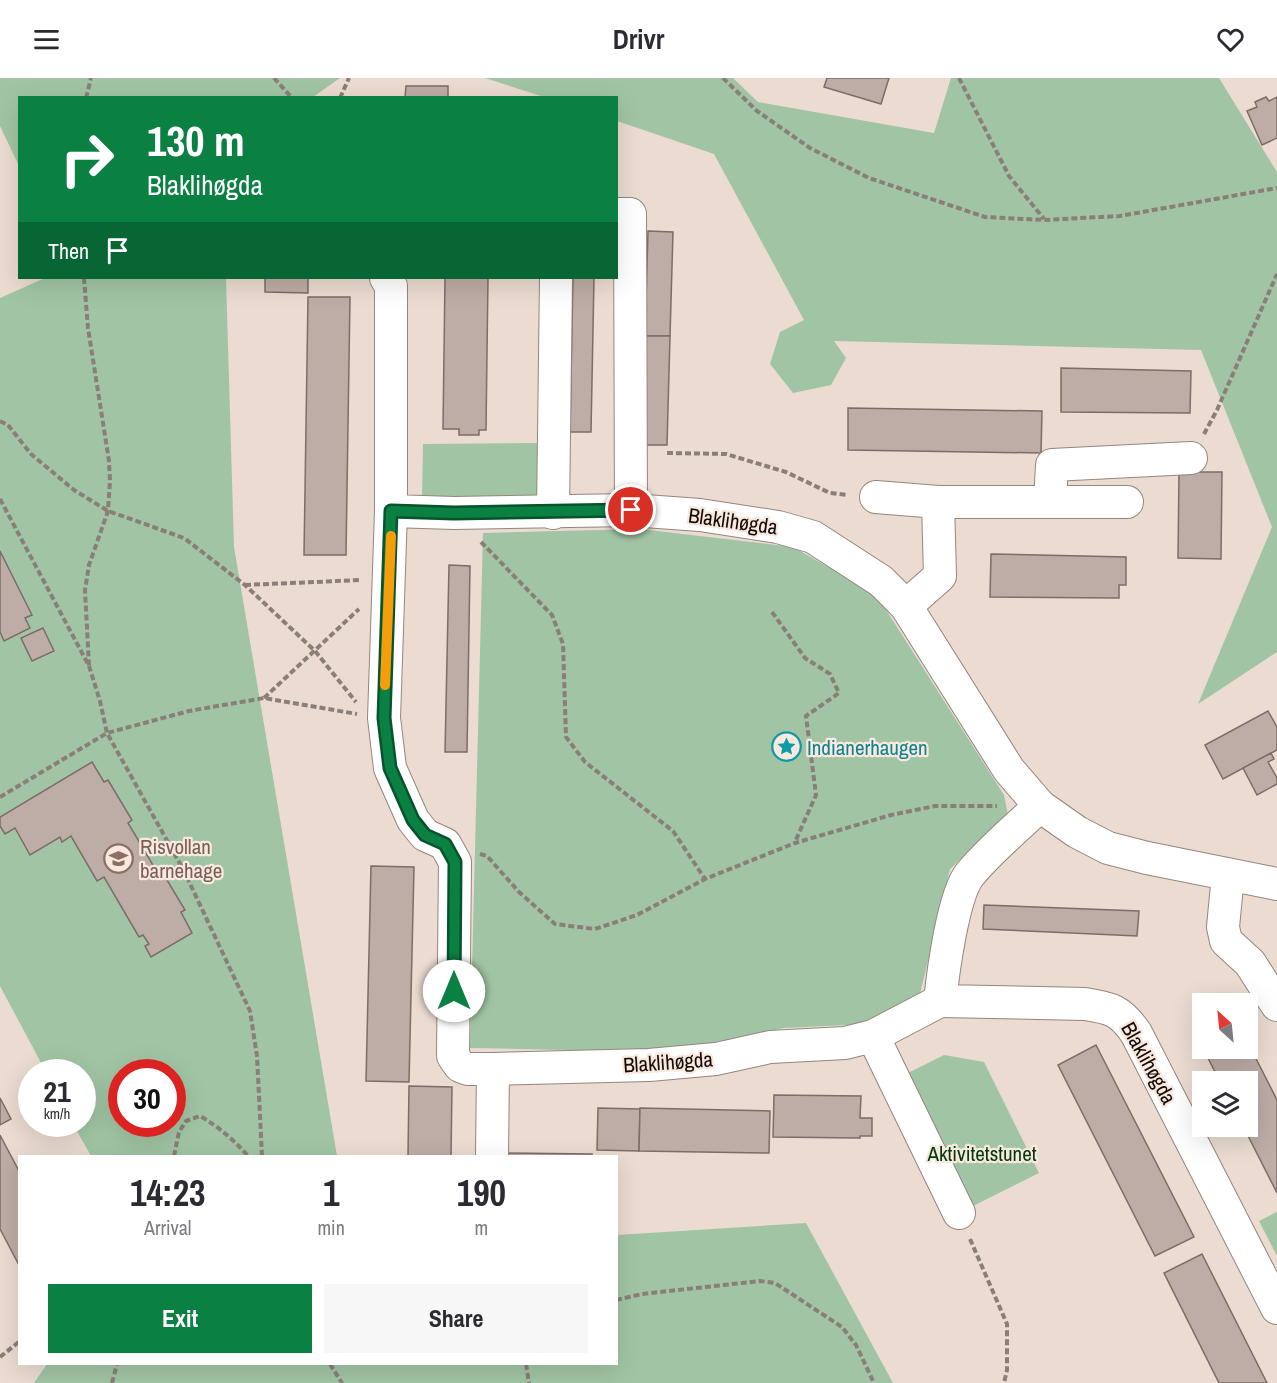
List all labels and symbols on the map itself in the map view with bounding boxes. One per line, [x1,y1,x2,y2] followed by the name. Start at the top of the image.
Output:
[605,484,656,535] pin
[686,500,780,542] street label: Blaklihøgda
[770,731,802,763] place icon: Indianerhaugen
[807,733,928,762] place label: Indianerhaugen
[140,832,222,885] place label: Risvollan barnehage
[103,842,135,874] school or university icon: Risvollan barnehage
[422,959,486,1023] position arrow
[1192,993,1258,1059] north arrow
[1115,1017,1184,1110] street label: Blaklihøgda
[622,1044,714,1080] street label: Blaklihøgda
[108,1059,186,1137] speed limit sign: 30
[926,1139,1037,1168] park label: Aktivitetstunet

